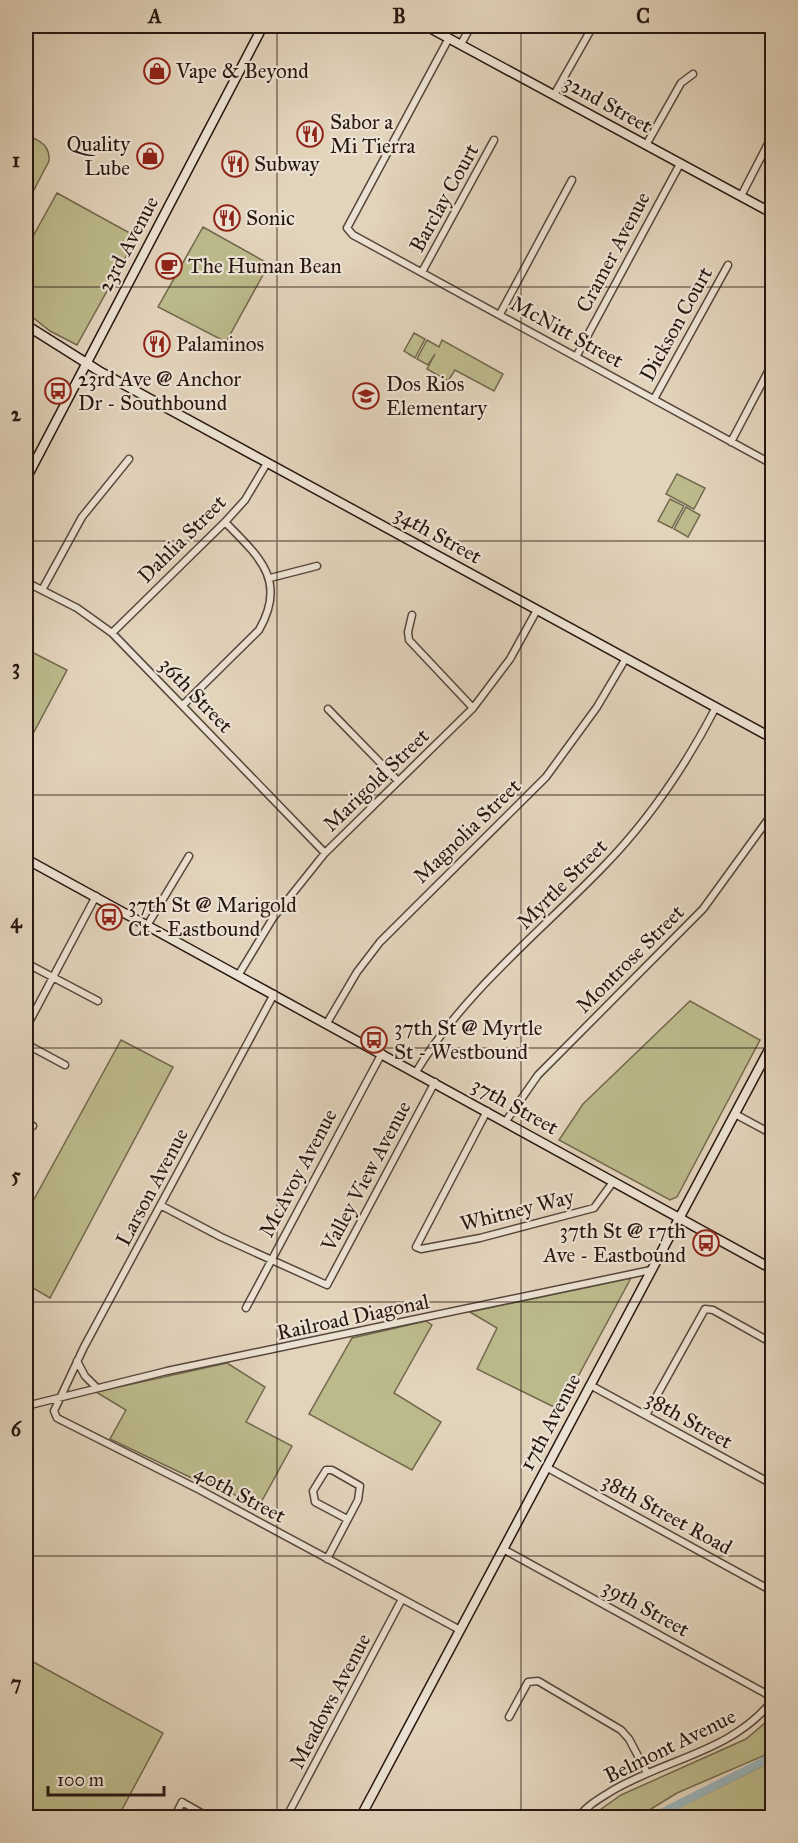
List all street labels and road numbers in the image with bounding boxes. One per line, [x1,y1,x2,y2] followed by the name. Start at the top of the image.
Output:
[559,69,657,139] street label: 32nd Street
[404,139,485,257] street label: Barclay Court
[570,187,656,317] street label: Cramer Avenue
[92,191,164,296] street label: 23rd Avenue
[634,262,718,386] street label: Dickson Court
[506,290,629,374] street label: McNitt Street
[132,489,232,589] street label: Dahlia Street
[390,500,487,570] street label: 34th Street
[154,652,239,739] street label: 36th Street
[318,723,435,837] street label: Marigold Street
[408,773,527,889] street label: Magnolia Street
[511,833,613,935] street label: Myrtle Street
[570,899,690,1019] street label: Montrose Street
[467,1072,564,1141] street label: 37th Street
[315,1096,417,1256] street label: Valley View Avenue
[253,1104,343,1242] street label: McAvoy Avenue
[110,1123,194,1250] street label: Larson Avenue
[457,1183,578,1237] street label: Whitney Way
[274,1288,432,1346] street label: Railroad Diagonal
[514,1369,587,1475] street label: 17th Avenue
[641,1386,737,1455] street label: 38th Street
[190,1459,291,1529] street label: 40th Street
[597,1468,737,1561] street label: 38th Street Road
[598,1573,695,1643] street label: 39th Street
[283,1629,377,1773] street label: Meadows Avenue
[600,1703,740,1789] street label: Belmont Avenue

